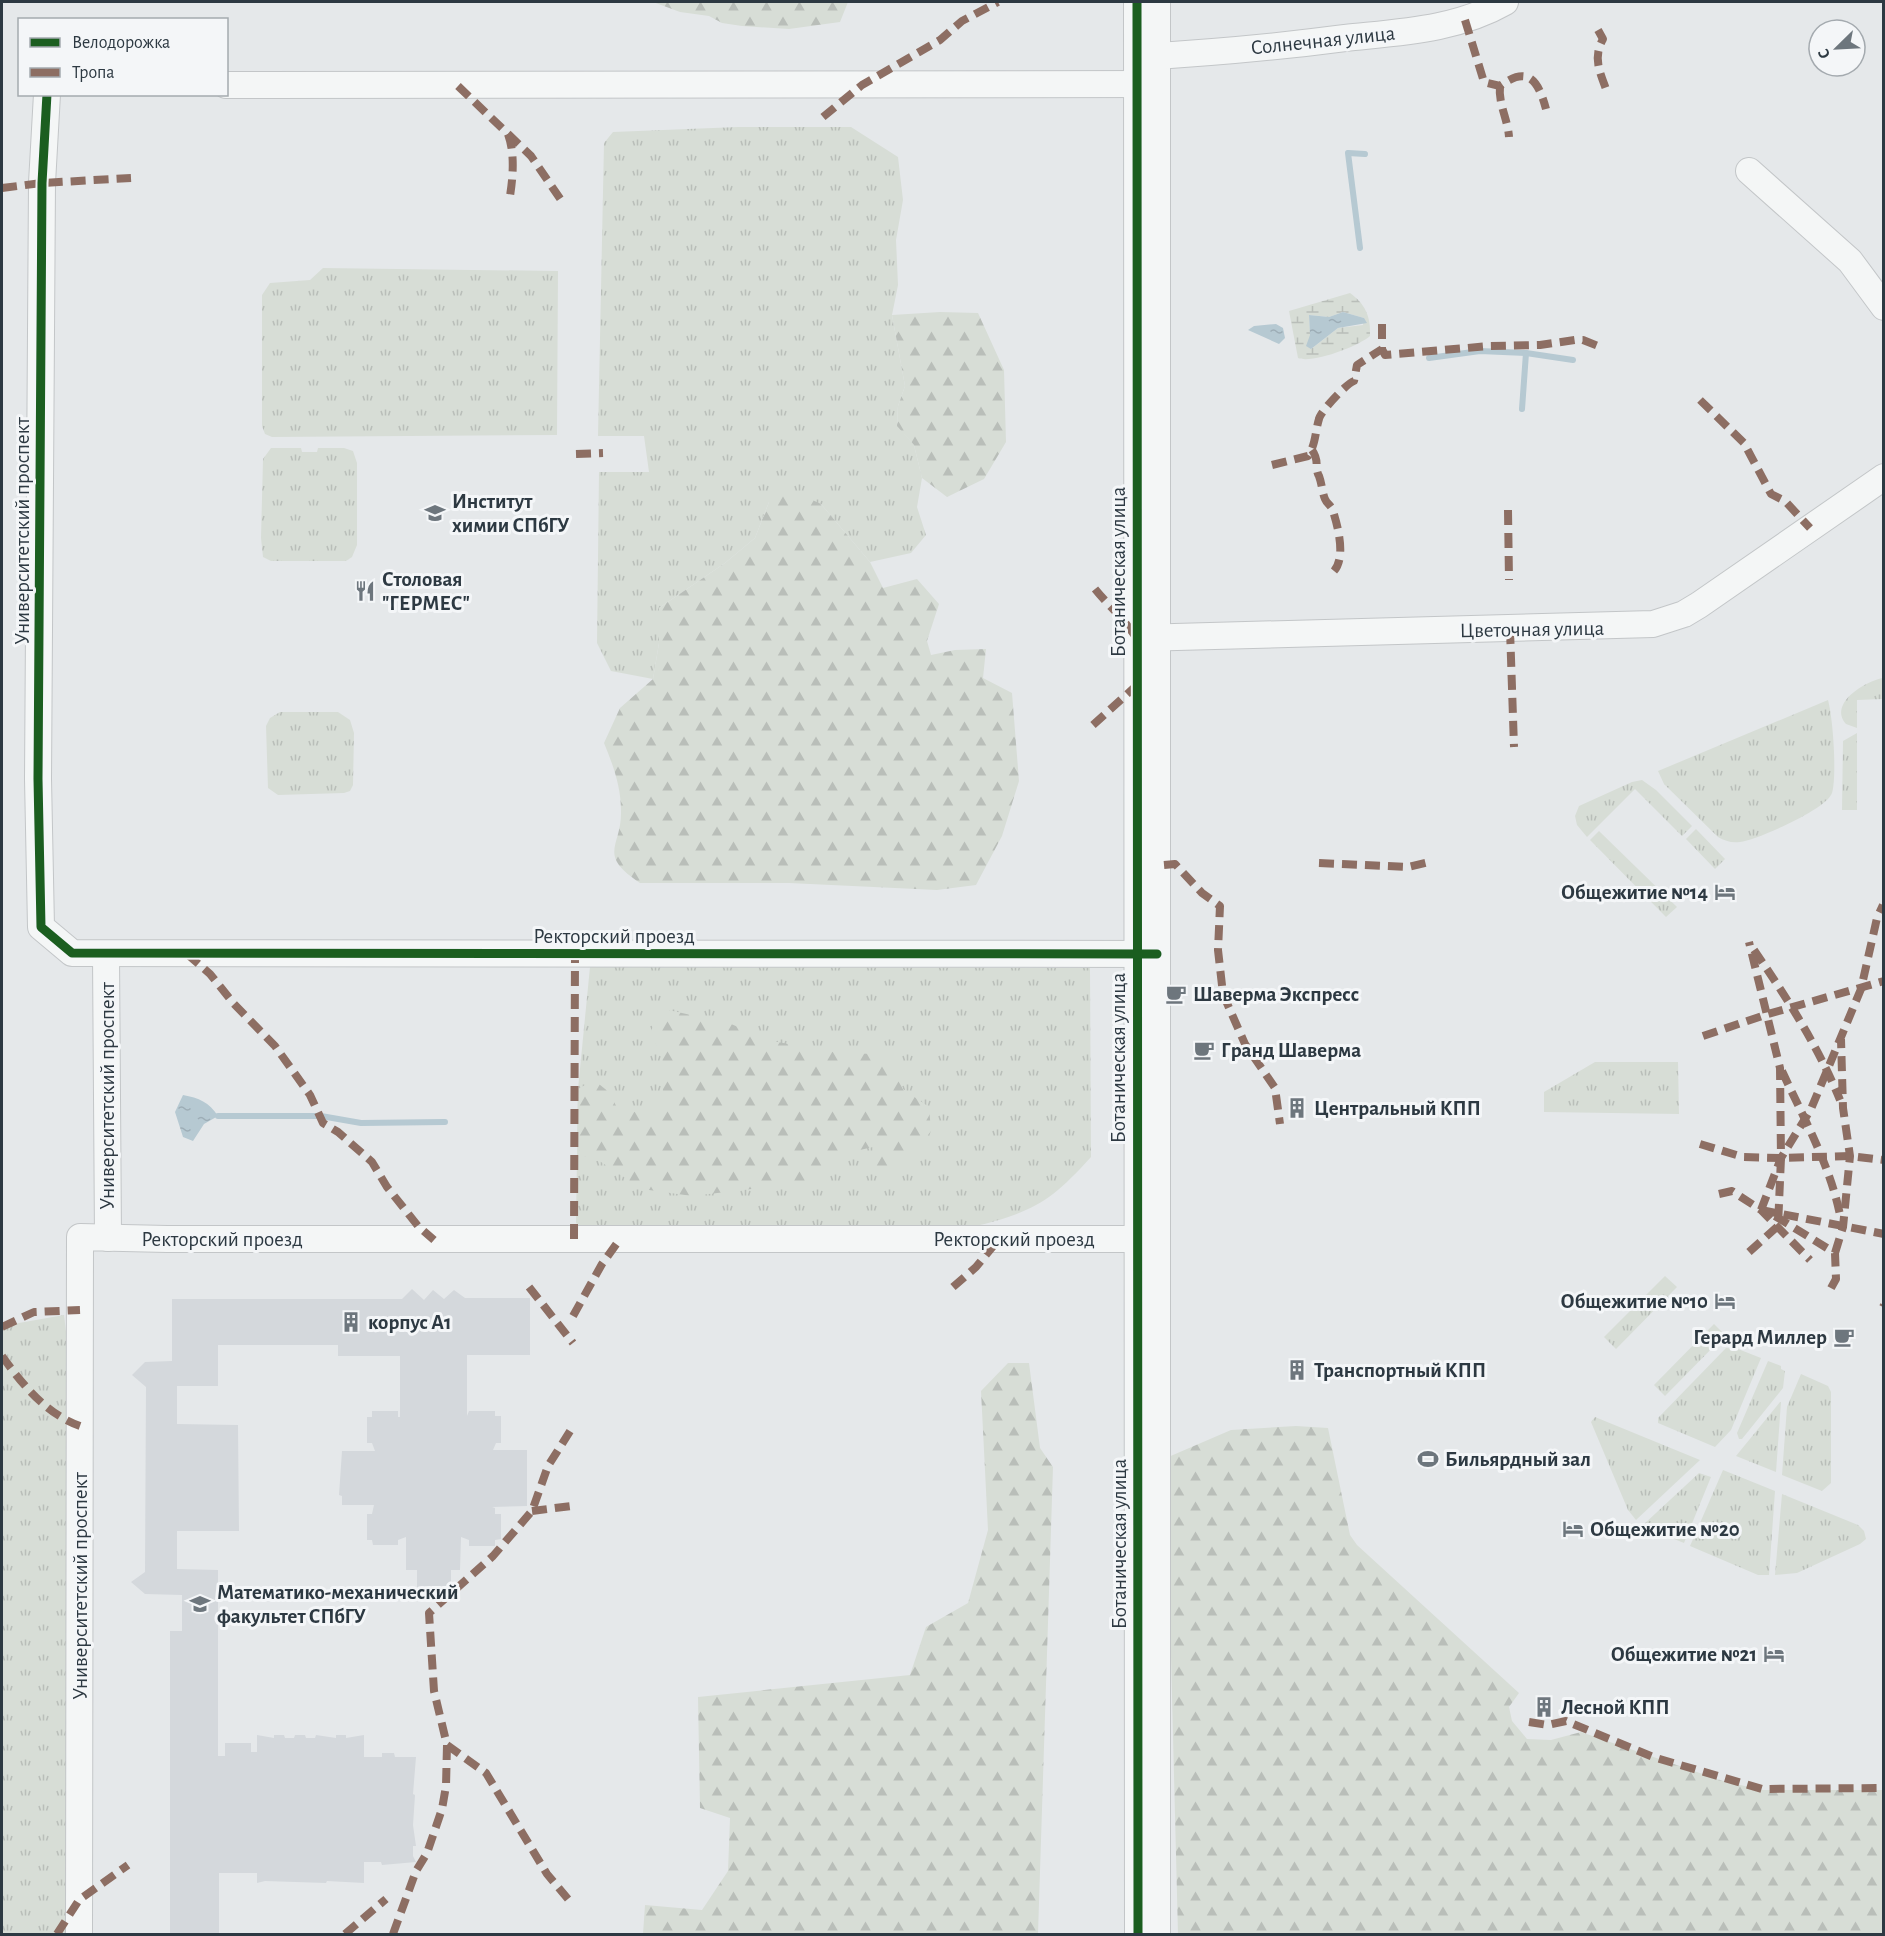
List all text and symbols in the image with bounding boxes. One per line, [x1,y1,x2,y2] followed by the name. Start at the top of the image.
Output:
[18,18,228,96] legend
[1807,18,1867,78] north arrow
[1250,22,1397,59] street label: Солнечная улица
[72,34,170,52] text: Велодорожка
[1815,46,1833,61] text: С
[72,64,115,82] text: Тропа
[12,417,33,645] street label: Университетский проспект
[1108,486,1129,657] street label: Ботаническая улица
[452,491,570,536] place label: Институт химии СПбГУ
[423,501,447,525] school or university icon: Институт химии СПбГУ
[382,569,470,614] place label: Столовая "ГЕРМЕС"
[353,579,377,603] restaurant icon: Столовая "ГЕРМЕС"
[1459,618,1605,641] street label: Цветочная улица
[1713,880,1737,904] hotel icon: Общежитие №14
[1561,882,1708,903] place label: Общежитие №14
[533,926,695,947] street label: Ректорский проезд
[1108,972,1129,1143] street label: Ботаническая улица
[97,982,118,1210] street label: Университетский проспект
[1164,982,1188,1006] cafe icon: Шаверма Экспресс
[1193,984,1359,1005] place label: Шаверма Экспресс
[1192,1038,1216,1062] cafe icon: Гранд Шаверма
[1221,1040,1361,1061] place label: Гранд Шаверма
[1285,1096,1309,1120] building icon: Центральный КПП
[1314,1098,1481,1119] place label: Центральный КПП
[141,1229,303,1250] street label: Ректорский проезд
[933,1229,1095,1250] street label: Ректорский проезд
[1713,1289,1737,1313] hotel icon: Общежитие №10
[1561,1291,1708,1312] place label: Общежитие №10
[339,1310,363,1334] building icon: корпус А1
[368,1312,452,1333] place label: корпус А1
[1832,1325,1856,1349] cafe icon: Герард Миллер
[1693,1327,1827,1348] place label: Герард Миллер
[1285,1358,1309,1382] building icon: Транспортный КПП
[1314,1360,1486,1381] place label: Транспортный КПП
[1416,1447,1440,1471] sports icon: Бильярдный зал
[1445,1449,1591,1470] place label: Бильярдный зал
[1109,1458,1130,1629] street label: Ботаническая улица
[70,1472,91,1700] street label: Университетский проспект
[1561,1517,1585,1541] hotel icon: Общежитие №20
[1590,1519,1740,1540] place label: Общежитие №20
[217,1582,459,1627] place label: Математико-механический факультет СПбГУ
[188,1592,212,1616] school or university icon: Математико-механический факультет СПбГУ
[1762,1642,1786,1666] hotel icon: Общежитие №21
[1611,1644,1757,1665] place label: Общежитие №21
[1532,1695,1556,1719] building icon: Лесной КПП
[1561,1697,1670,1718] place label: Лесной КПП

